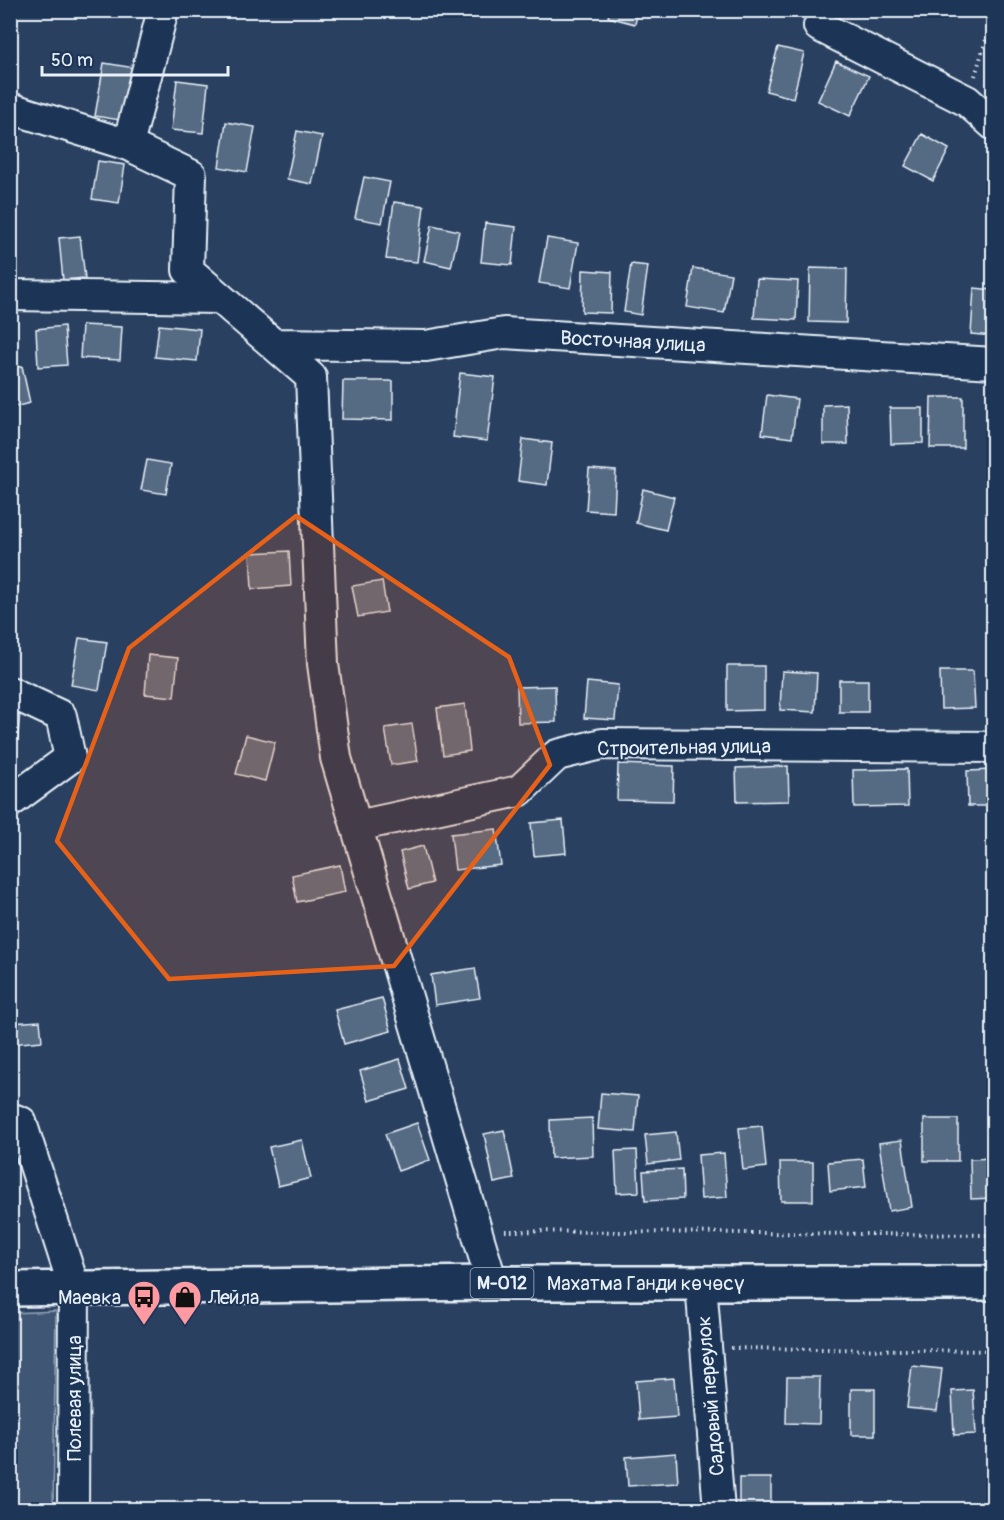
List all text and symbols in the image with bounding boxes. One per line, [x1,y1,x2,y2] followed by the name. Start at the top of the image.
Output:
[42,39,228,77] scale bar
[51,49,93,72] text: 50 m
[560,325,706,358] street label: Восточная улица
[597,733,771,762] street label: Строительная улица
[470,1268,534,1298] road number: М-012
[547,1271,745,1296] street label: Махатма Ганди көчөсү
[126,1279,162,1326] bus stop icon: Маевка
[167,1279,203,1326] shop icon: Лейла
[58,1285,121,1310] place label: Маевка
[207,1285,259,1310] place label: Лейла
[691,1315,730,1477] street label: Садовый переулок
[62,1335,87,1461] street label: Полевая улица

